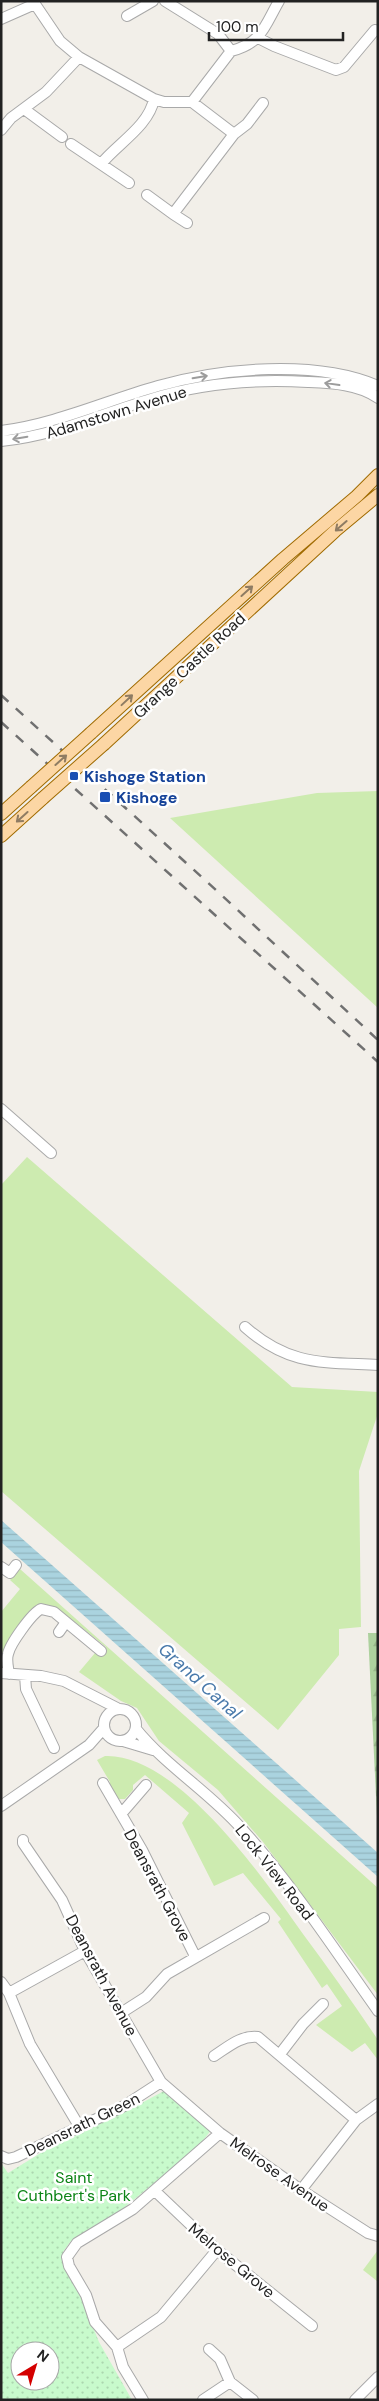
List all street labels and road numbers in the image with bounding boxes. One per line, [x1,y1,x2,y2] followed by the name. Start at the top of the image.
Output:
[43,381,189,444] street label: Adamstown Avenue
[129,608,250,723] street label: Grange Castle Road
[231,1820,319,1925] street label: Lock View Road
[119,1826,196,1945] street label: Deansrath Grove
[61,1911,142,2040] street label: Deansrath Avenue
[21,2088,143,2161] street label: Deansrath Green
[226,2132,334,2217] street label: Melrose Avenue
[184,2218,279,2303] street label: Melrose Grove

